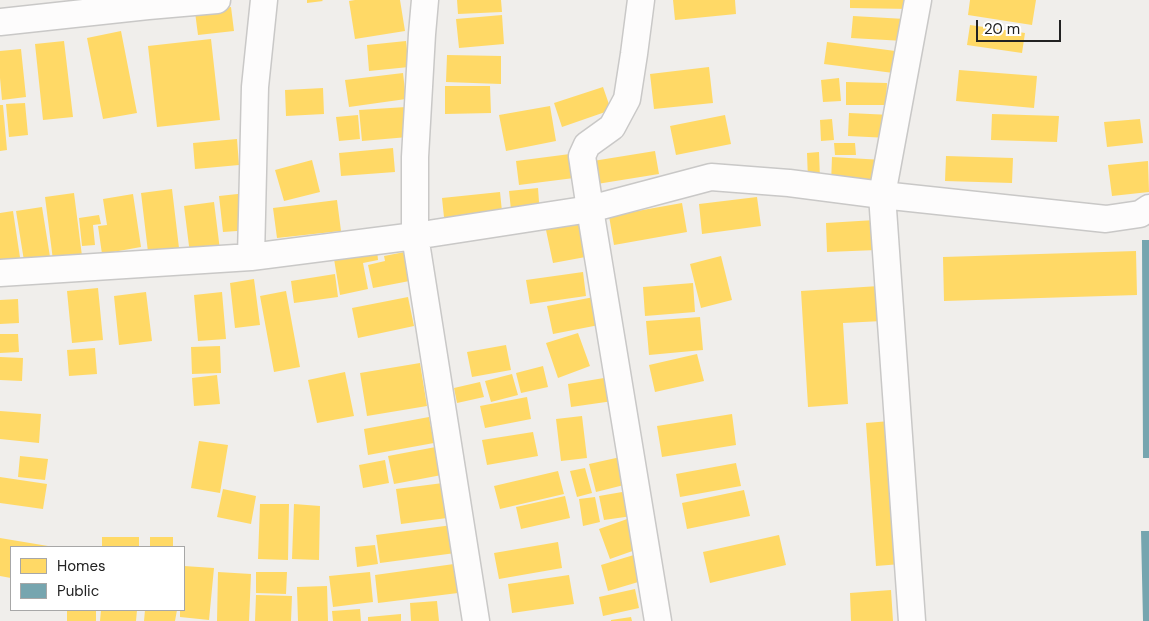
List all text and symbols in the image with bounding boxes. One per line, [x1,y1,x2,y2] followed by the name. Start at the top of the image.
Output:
[979,10,1064,42] scale bar
[984,19,1020,39] text: 20 m
[10,546,185,611] legend
[57,556,106,576] text: Homes
[57,581,99,601] text: Public

